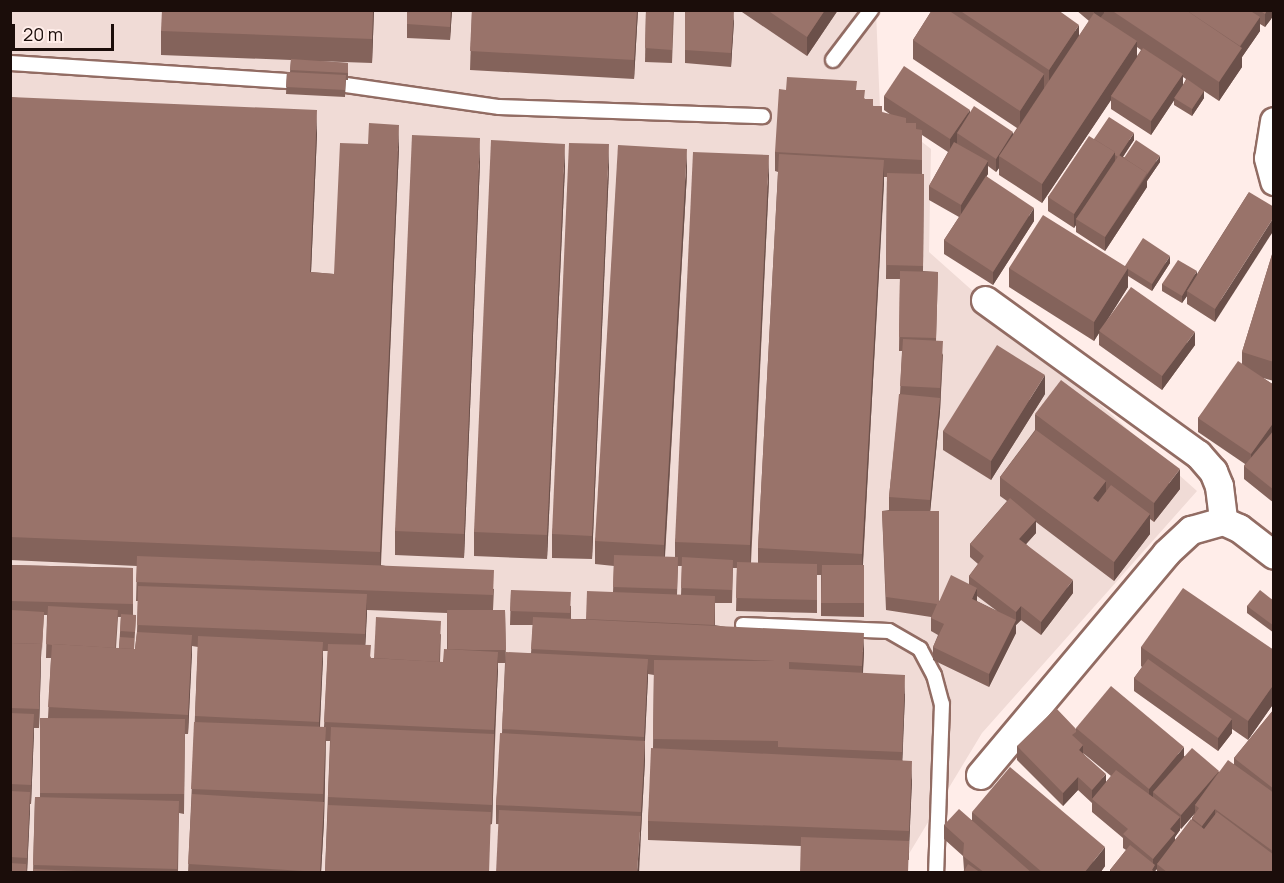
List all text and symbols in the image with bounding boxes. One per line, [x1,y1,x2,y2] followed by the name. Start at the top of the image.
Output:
[15,12,117,50] scale bar
[23,22,63,46] text: 20 m

